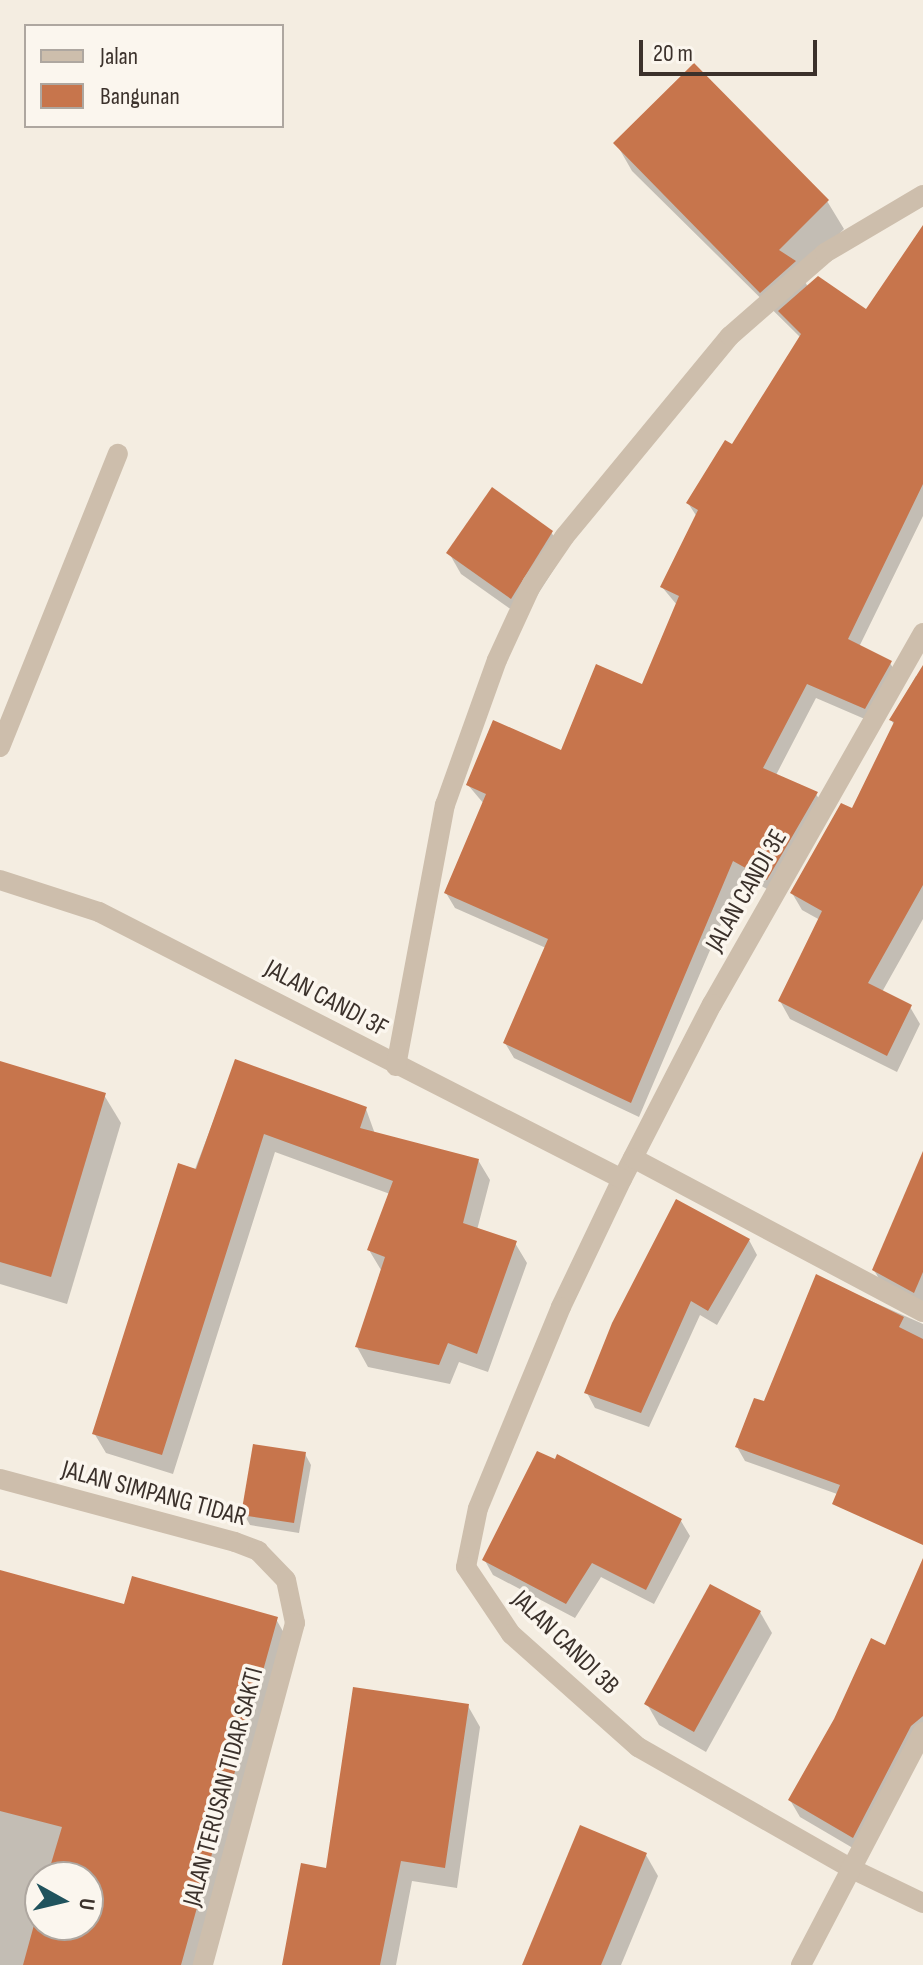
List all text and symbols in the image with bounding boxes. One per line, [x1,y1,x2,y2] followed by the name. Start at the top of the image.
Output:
[24,24,284,128] legend
[643,24,821,74] scale bar
[653,39,693,68] text: 20 m
[100,42,138,71] text: Jalan
[100,82,180,111] text: Bangunan
[700,824,794,958] street label: JALAN CANDI 3E
[259,953,393,1045] street label: JALAN CANDI 3F
[58,1454,250,1534] street label: JALAN SIMPANG TIDAR
[505,1584,625,1702] street label: JALAN CANDI 3B
[177,1664,271,1910] street label: JALAN TERUSAN TIDAR SAKTI
[24,1861,104,1941] north arrow
[72,1897,100,1912] text: U

